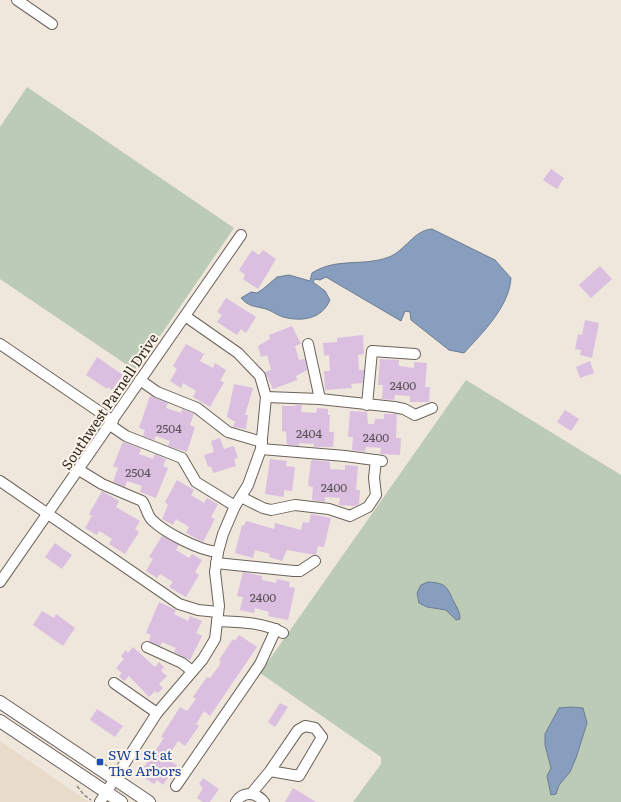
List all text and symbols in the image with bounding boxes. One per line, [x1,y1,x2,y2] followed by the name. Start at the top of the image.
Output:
[56,329,162,473] street label: Southwest Parnell Drive
[390,376,416,394] house number: 2400
[156,419,182,437] house number: 2504
[296,424,323,442] house number: 2404
[363,428,389,446] house number: 2400
[125,463,151,481] house number: 2504
[321,478,347,496] house number: 2400
[250,588,276,606] house number: 2400
[108,744,181,780] place label: SW I St at The Arbors
[95,757,105,767] marker: SW I St at The Arbors

